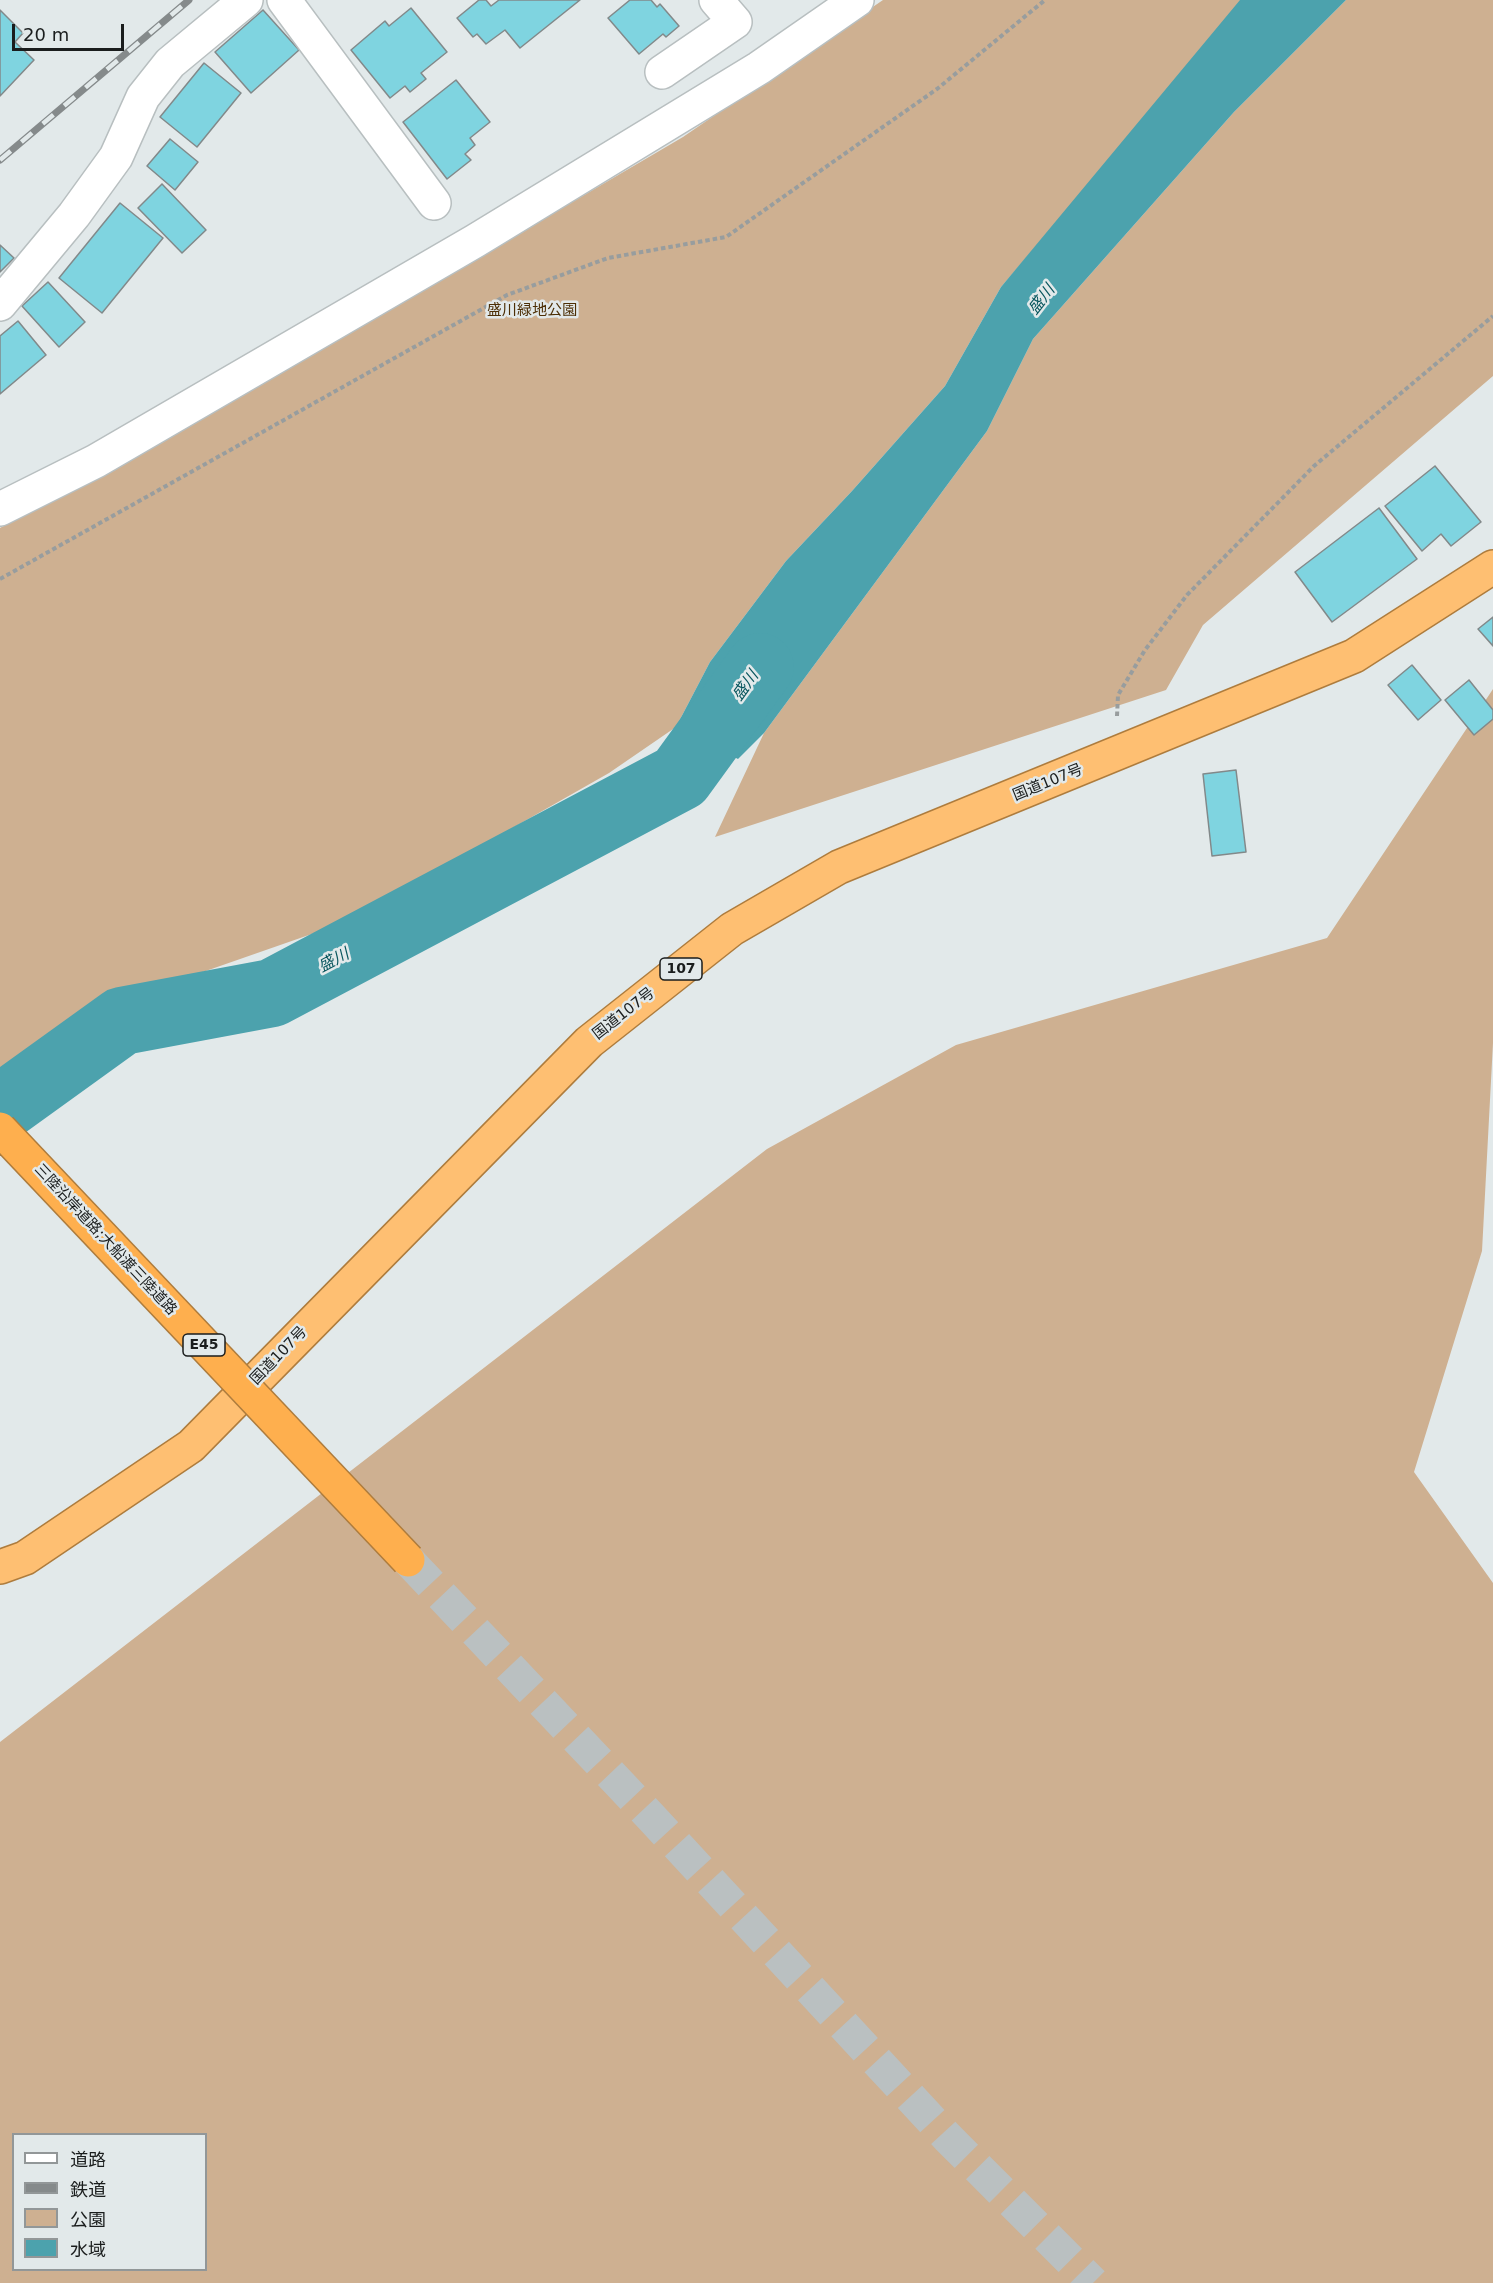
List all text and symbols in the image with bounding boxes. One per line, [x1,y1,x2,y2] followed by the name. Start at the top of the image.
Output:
[15,12,128,50] scale bar
[23,24,69,45] text: 20 m
[1025,281,1059,319] water label: 盛川
[487,302,577,320] park label: 盛川緑地公園
[729,667,763,705] water label: 盛川
[1010,761,1086,805] street label: 国道107号
[315,945,353,977] water label: 盛川
[660,958,702,980] road number: 107
[589,984,659,1044] street label: 国道107号
[30,1161,180,1319] street label: 三陸沿岸道路;大船渡三陸道路
[247,1323,311,1389] street label: 国道107号
[183,1334,225,1356] road number: E45
[12,2133,207,2271] legend
[70,2149,106,2170] text: 道路
[70,2179,106,2200] text: 鉄道
[70,2209,106,2230] text: 公園
[70,2239,106,2260] text: 水域

